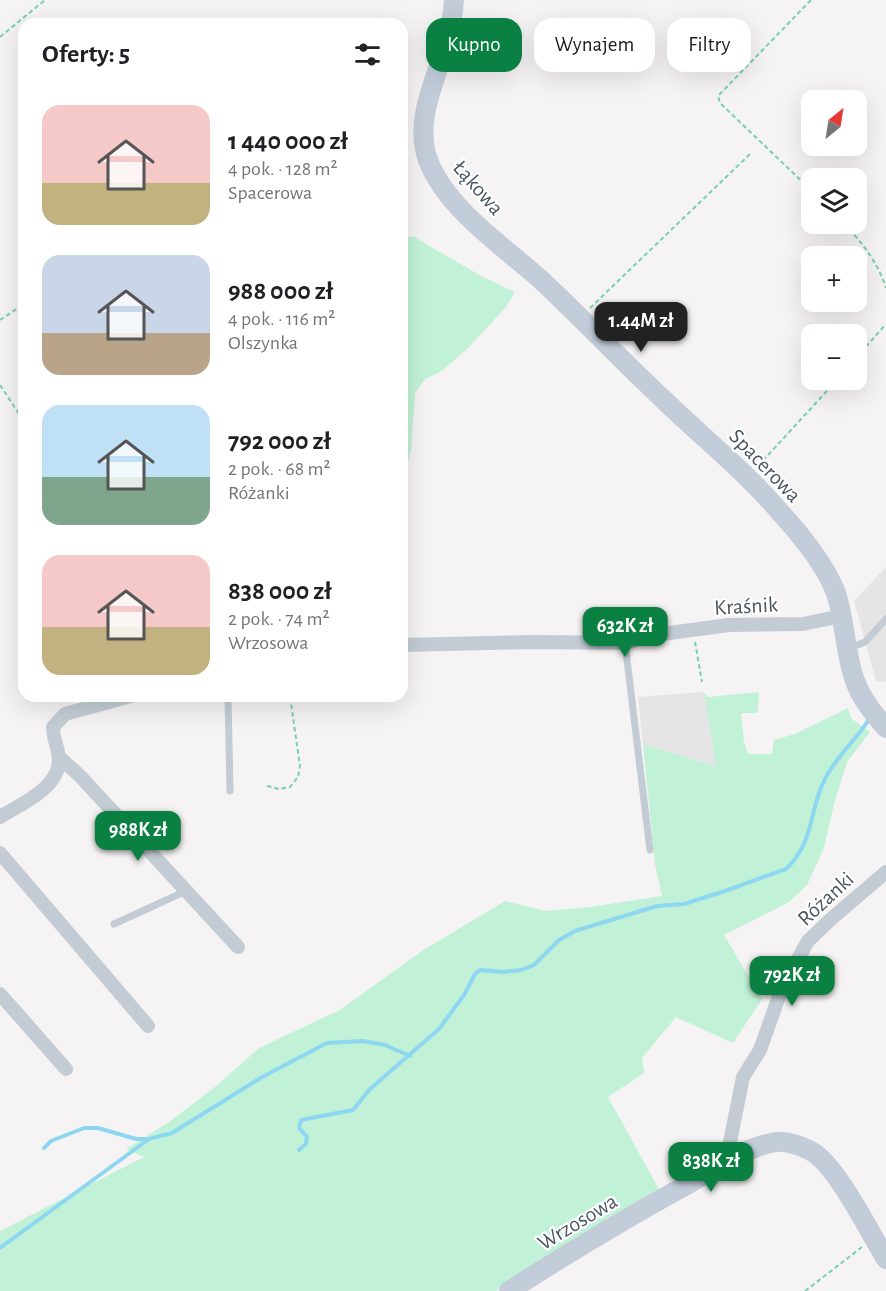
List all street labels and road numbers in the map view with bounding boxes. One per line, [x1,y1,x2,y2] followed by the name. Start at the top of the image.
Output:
[449,156,508,219] street label: Łąkowa
[725,425,805,507] street label: Spacerowa
[714,593,778,619] street label: Kraśnik
[793,868,858,930] street label: Różanki
[534,1190,621,1254] street label: Wrzosowa

